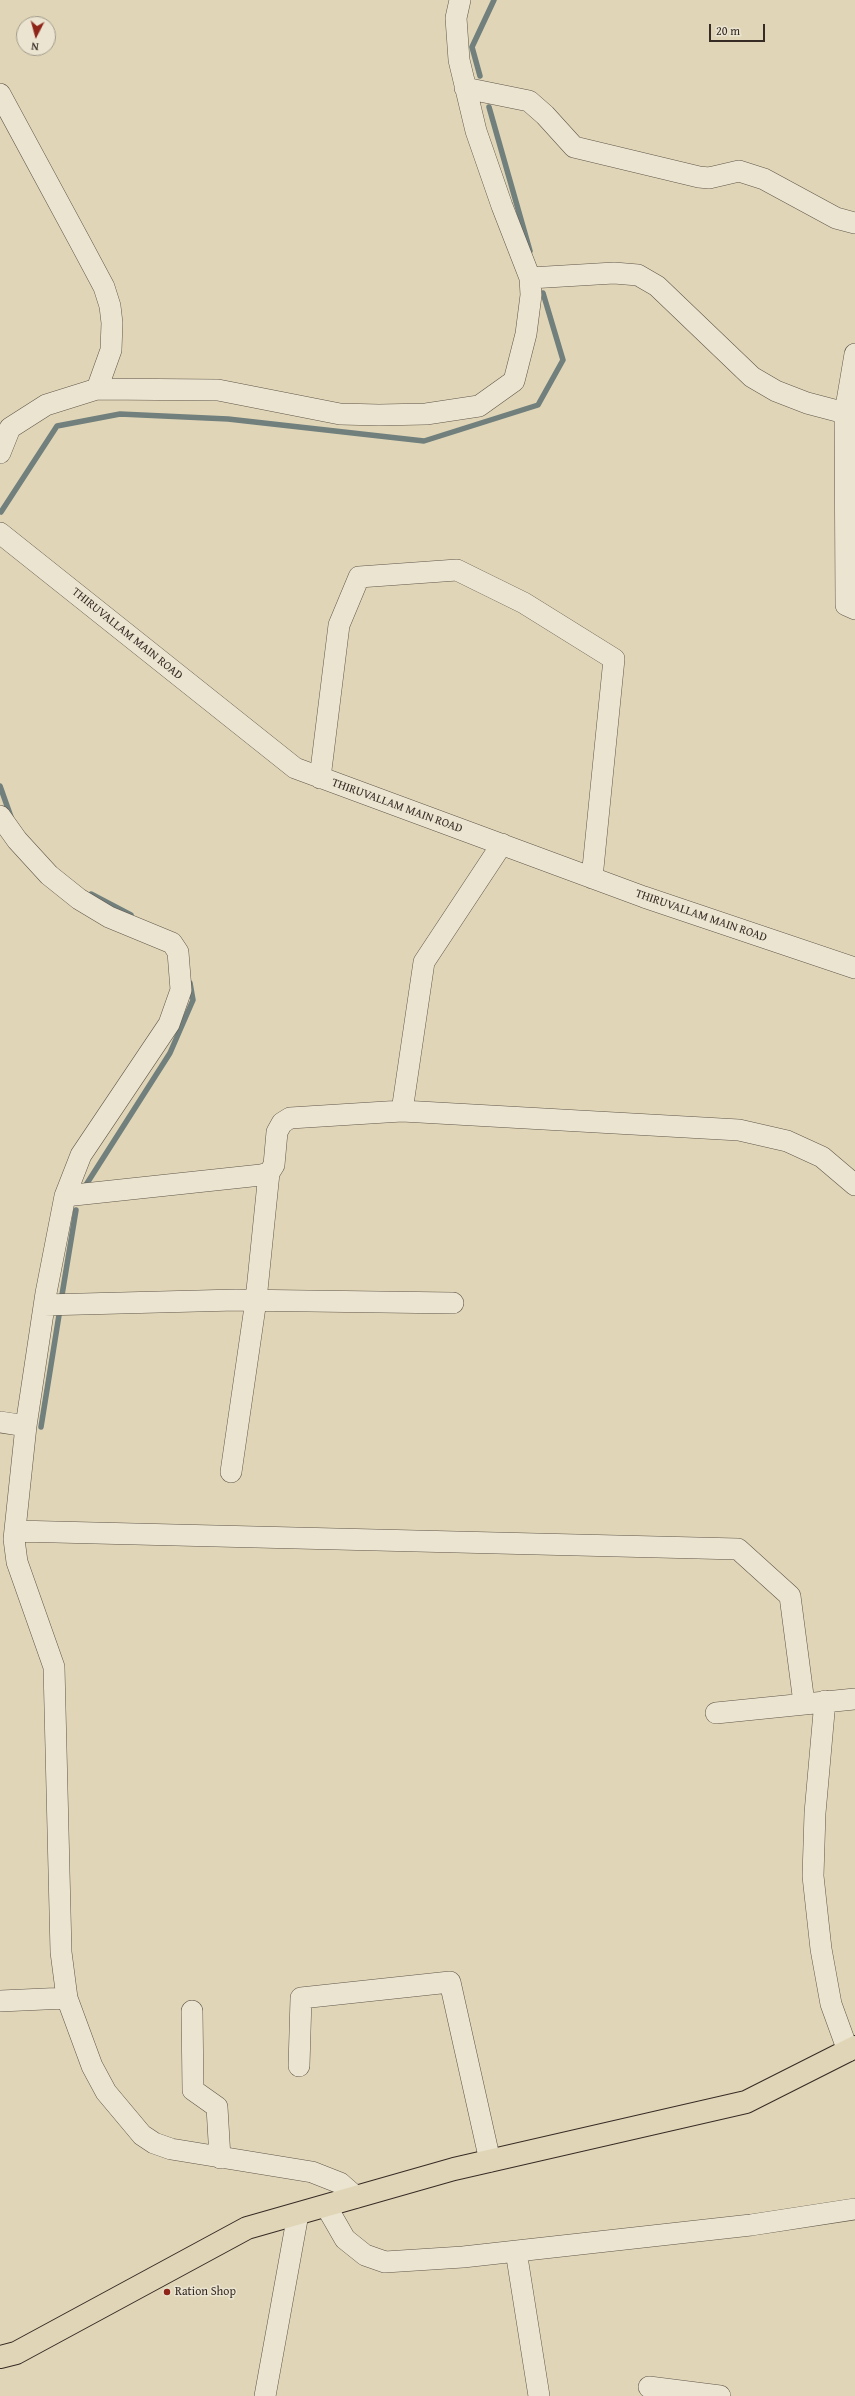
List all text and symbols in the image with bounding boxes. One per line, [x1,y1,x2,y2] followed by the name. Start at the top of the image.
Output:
[16,16,56,56] north arrow
[711,16,767,42] scale bar
[716,22,740,39] text: 20 m
[30,39,39,55] text: N
[69,585,185,683] street label: THIRUVALLAM MAIN ROAD
[330,776,464,836] street label: THIRUVALLAM MAIN ROAD
[633,887,769,945] street label: THIRUVALLAM MAIN ROAD
[175,2285,236,2299] place label: Ration Shop
[162,2287,172,2297] marker: Ration Shop

